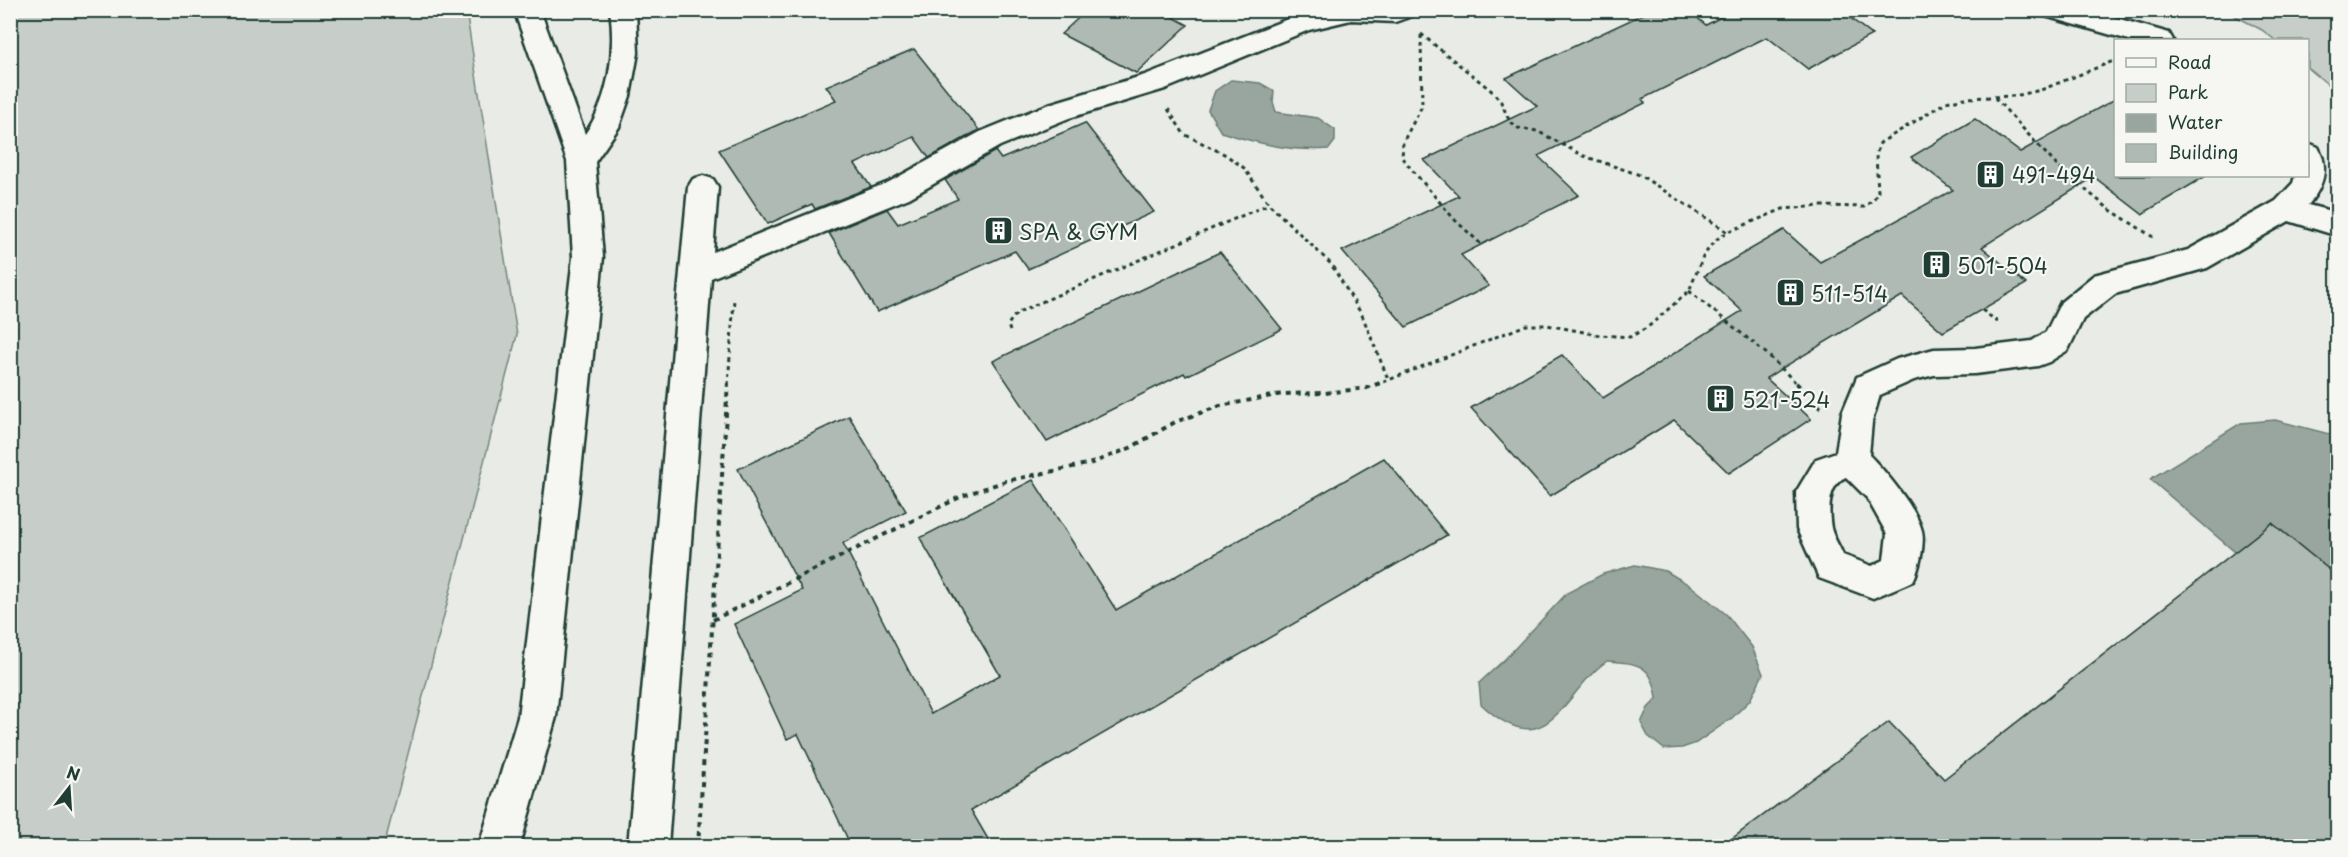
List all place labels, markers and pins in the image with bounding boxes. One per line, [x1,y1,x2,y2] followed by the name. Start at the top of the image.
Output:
[1975,158,2007,190] building icon: 491-494
[2012,158,2096,190] place label: 491-494
[982,215,1014,247] building icon: SPA & GYM
[1019,215,1138,247] place label: SPA & GYM
[1920,249,1952,281] building icon: 501-504
[1957,249,2048,281] place label: 501-504
[1774,277,1806,309] building icon: 511-514
[1811,277,1888,309] place label: 511-514
[1705,383,1737,415] building icon: 521-524
[1742,383,1830,415] place label: 521-524

